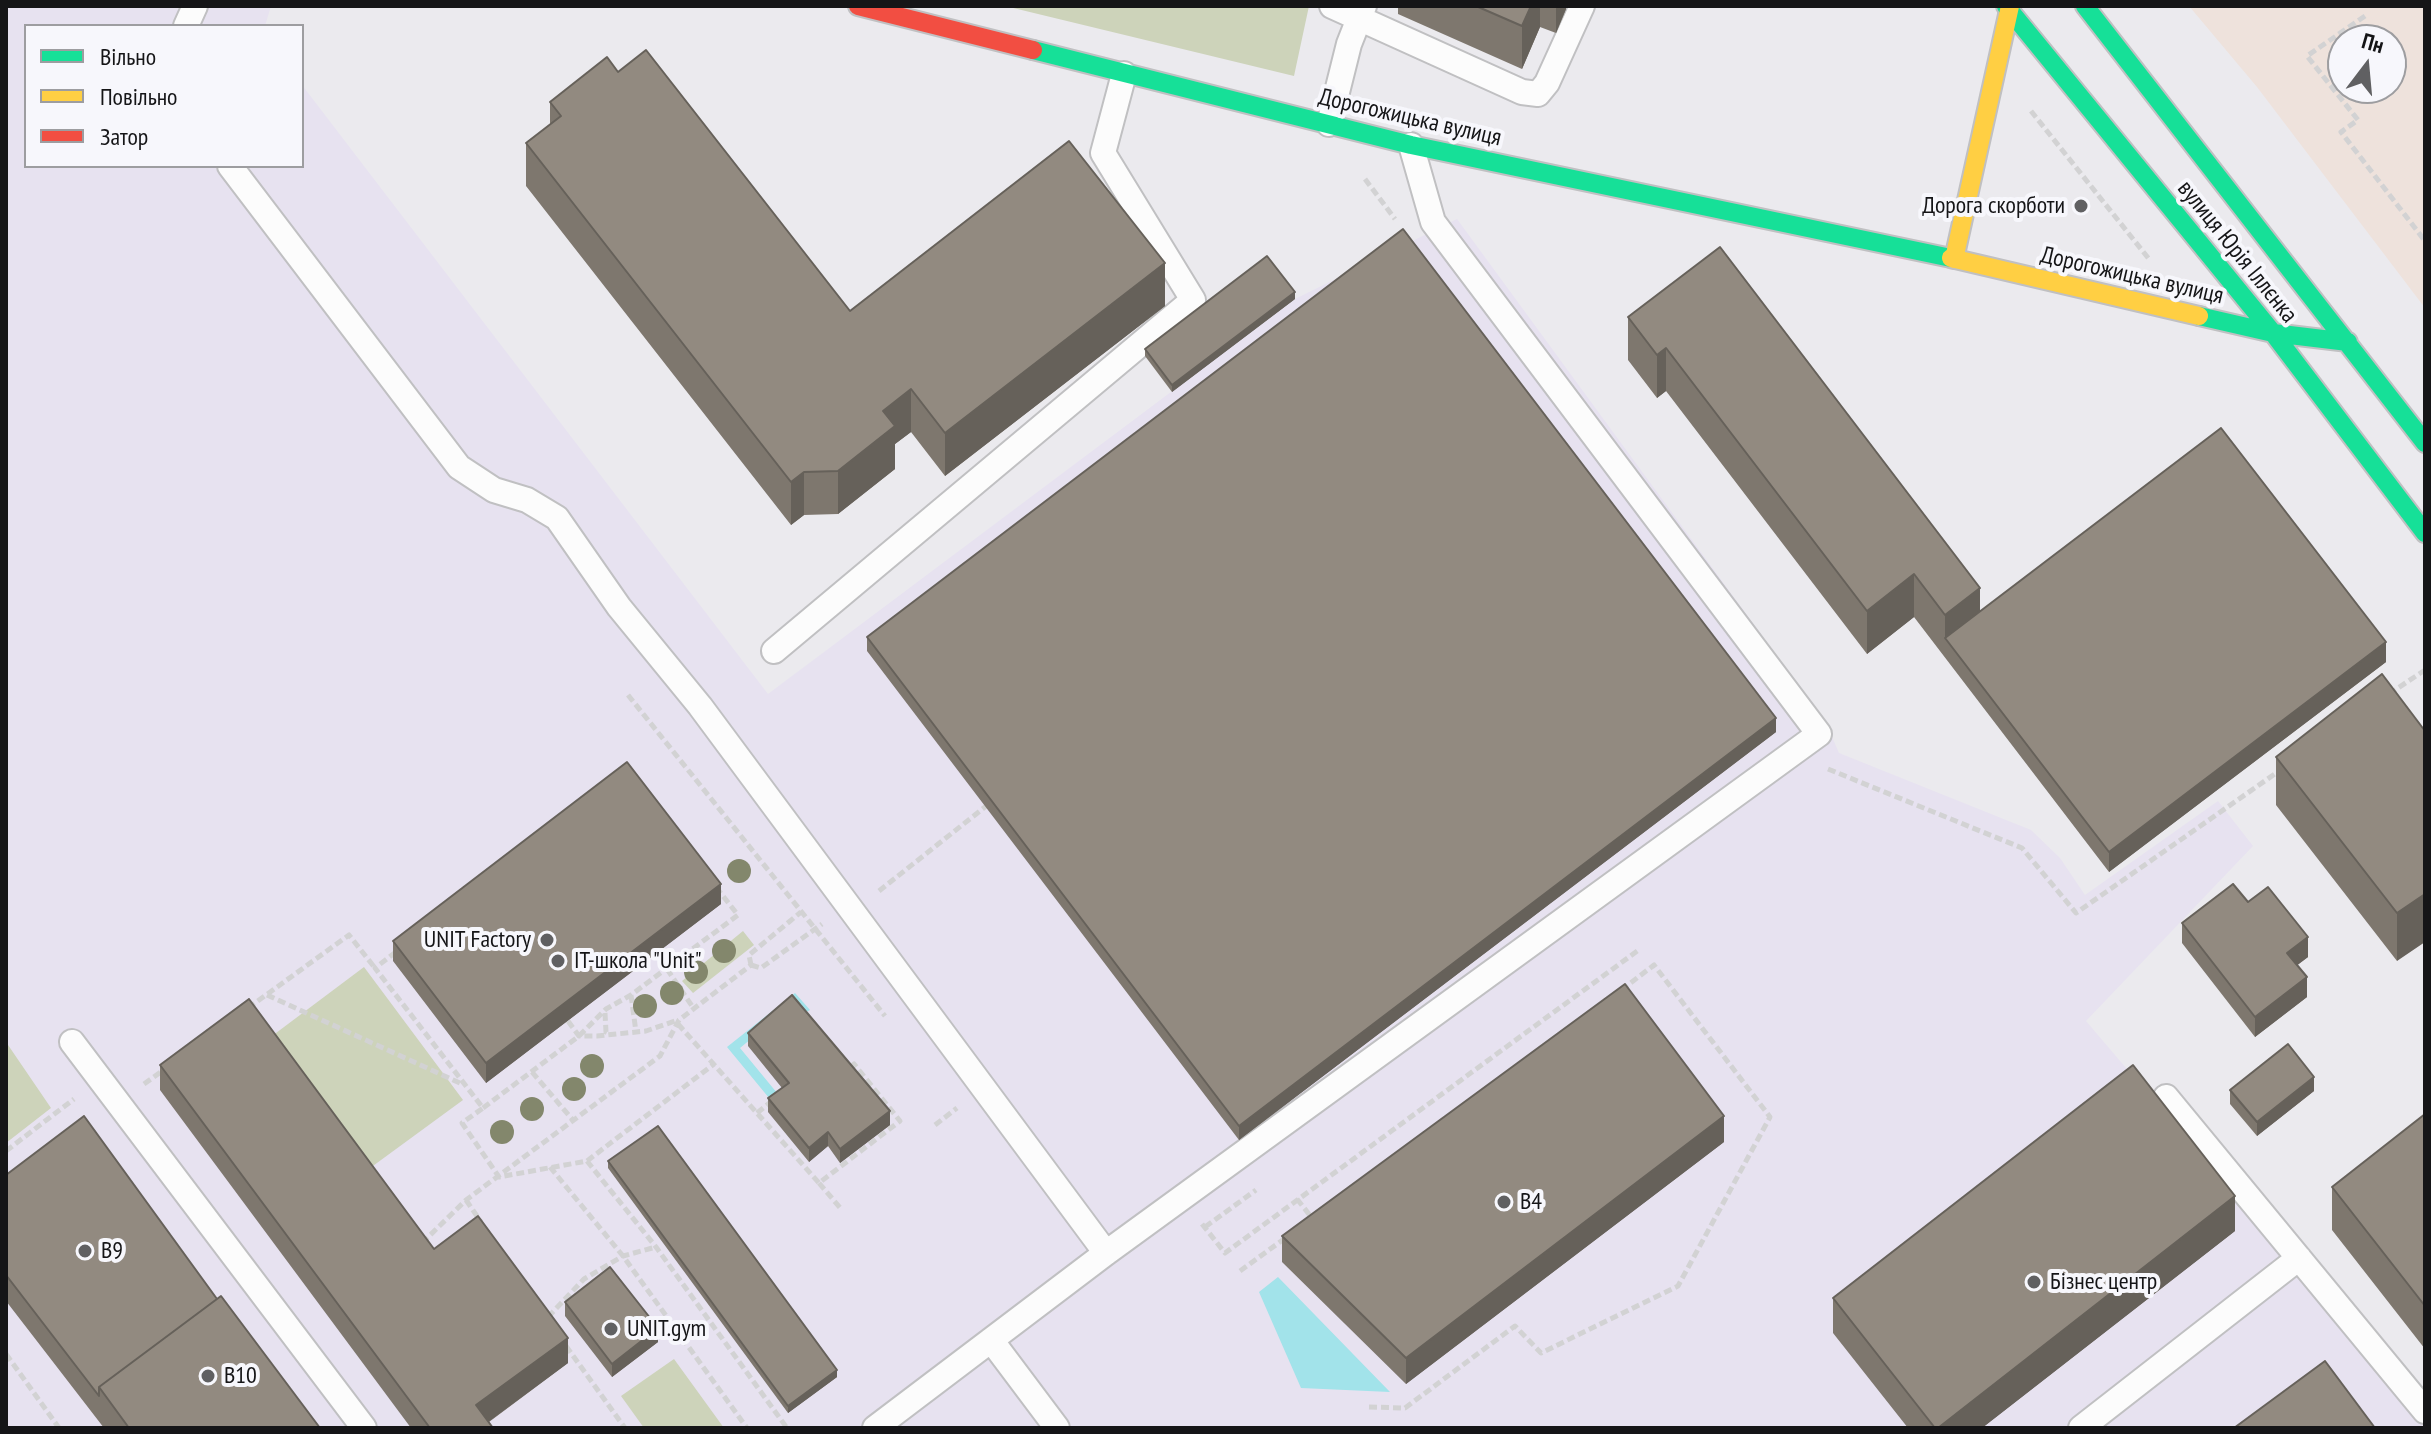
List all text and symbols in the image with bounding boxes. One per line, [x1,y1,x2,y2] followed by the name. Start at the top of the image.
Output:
[24,24,304,168] legend
[2327,24,2407,104] north arrow
[2359,26,2387,59] text: Пн
[100,41,156,72] text: Вільно
[100,81,177,112] text: Повільно
[1316,83,1504,153] street label: Дорогожицька вулиця
[100,121,148,152] text: Затор
[2171,175,2303,329] street label: вулиця Юрія Іллєнка
[1922,192,2065,220] place label: Дорога скорботи
[2072,197,2090,215] marker: Дорога скорботи
[2038,241,2226,311] street label: Дорогожицька вулиця
[424,926,531,954] place label: UNIT Factory
[538,931,556,949] marker: UNIT Factory
[574,947,702,975] place label: IT-школа "Unit"
[549,952,567,970] marker: IT-школа "Unit"
[1520,1188,1542,1216] place label: B4
[1495,1193,1513,1211] marker: B4
[101,1237,123,1265] place label: B9
[76,1242,94,1260] marker: B9
[2050,1268,2157,1296] place label: Бізнес центр
[2025,1273,2043,1291] marker: Бізнес центр
[627,1315,706,1343] place label: UNIT.gym
[602,1320,620,1338] marker: UNIT.gym
[224,1362,257,1390] place label: B10
[199,1367,217,1385] marker: B10

